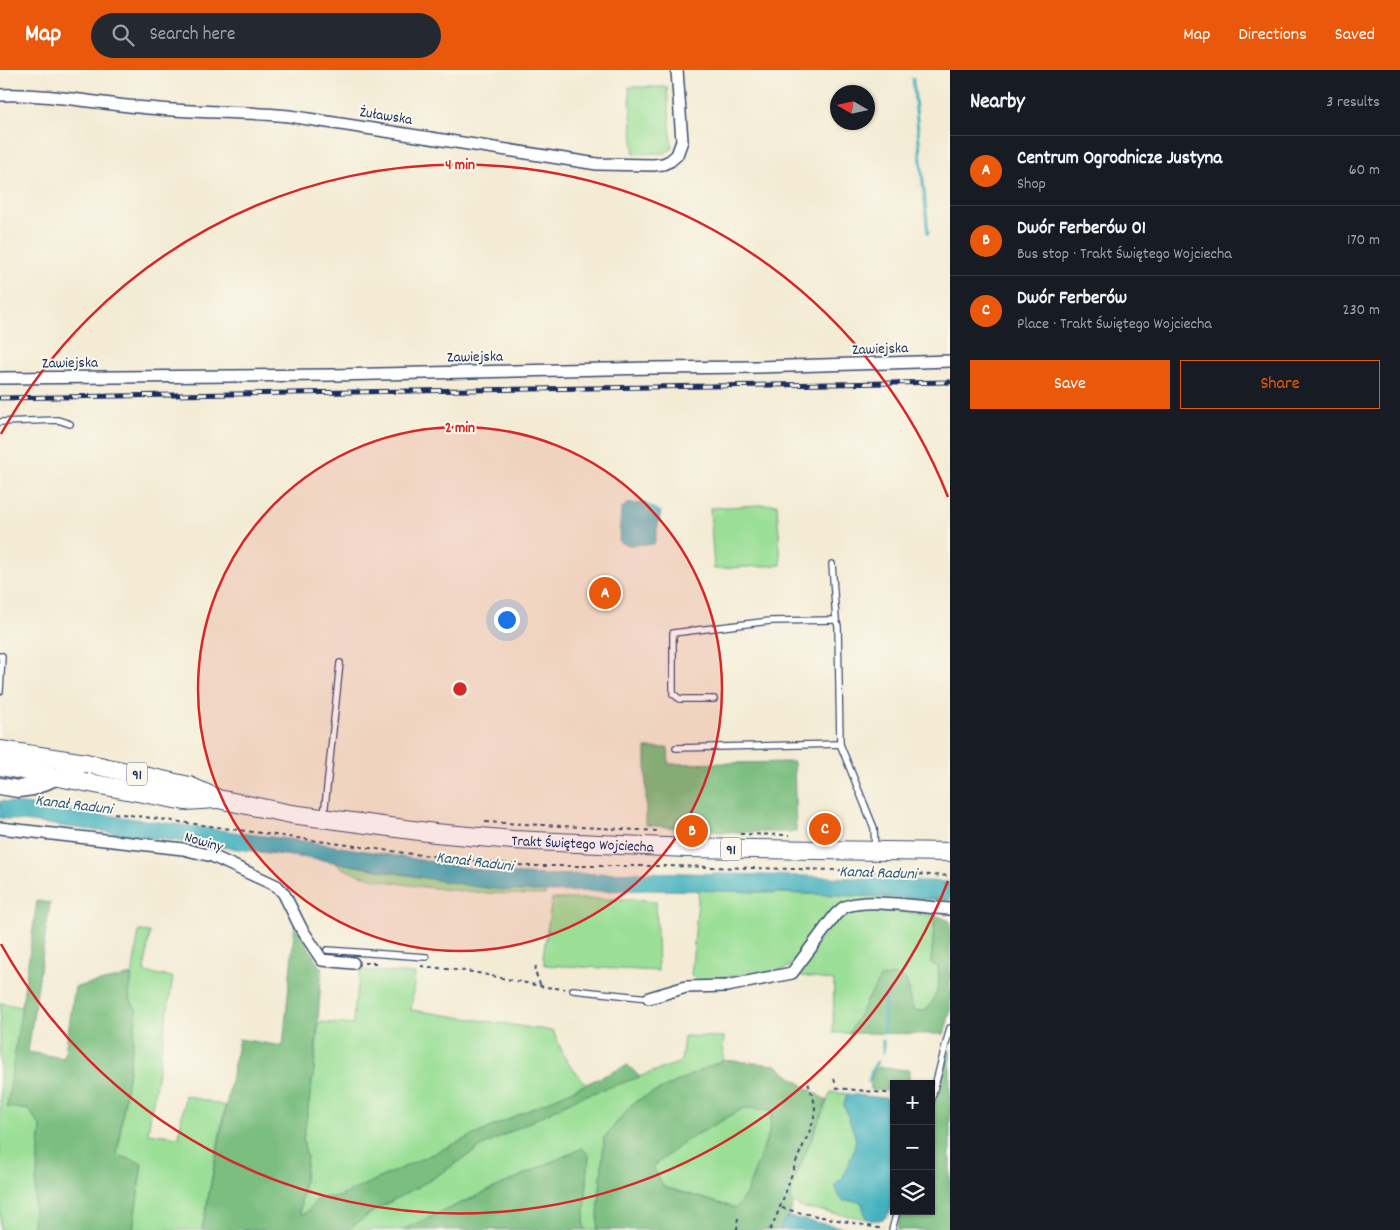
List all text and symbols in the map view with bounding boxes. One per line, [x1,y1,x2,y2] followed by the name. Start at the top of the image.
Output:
[91,13,441,58] search box
[25,18,61,52] text: Map
[109,21,137,49] icon: search
[149,22,235,49] text: Search here
[1183,23,1210,48] text: Map
[1238,23,1307,48] text: Directions
[1335,23,1375,48] text: Saved
[830,85,875,130] north arrow
[970,88,1025,118] text: Nearby
[1326,91,1380,114] text: 3 results
[358,102,415,132] street label: Żuławska
[1017,146,1222,173] text: Centrum Ogrodnicze Justyna
[445,155,475,177] text: 4 min
[982,159,990,182] text: A
[1349,159,1380,182] text: 60 m
[1017,173,1046,196] text: Shop
[1017,216,1146,243] text: Dwór Ferberów 01
[982,229,990,252] text: B
[1347,229,1380,252] text: 170 m
[1017,243,1232,266] text: Bus stop · Trakt Świętego Wojciecha
[1017,286,1127,313] text: Dwór Ferberów
[982,299,990,322] text: C
[1343,299,1380,322] text: 230 m
[1017,313,1212,336] text: Place · Trakt Świętego Wojciecha
[852,338,909,362] street label: Zawiejska
[447,346,504,369] street label: Zawiejska
[42,352,99,375] street label: Zawiejska
[970,360,1170,409] button: Save
[1180,360,1380,409] button: Share
[445,418,475,440] text: 2 min
[589,574,621,612] pin: A
[494,607,520,633] your location
[451,680,469,698] centre of rings
[127,762,147,786] road number: 91
[34,789,117,822] water label: Kanał Raduni
[809,810,841,848] pin: C
[676,812,708,850] pin: B
[181,827,226,859] street label: Nowiny
[511,831,655,859] street label: Trakt Świętego Wojciecha
[721,838,741,861] road number: 91
[435,846,518,879] water label: Kanał Raduni
[839,861,920,886] water label: Kanał Raduni
[890,1080,935,1215] map controls
[890,1080,935,1125] button: +
[890,1125,935,1170] button: −
[890,1170,935,1215] button: layers

